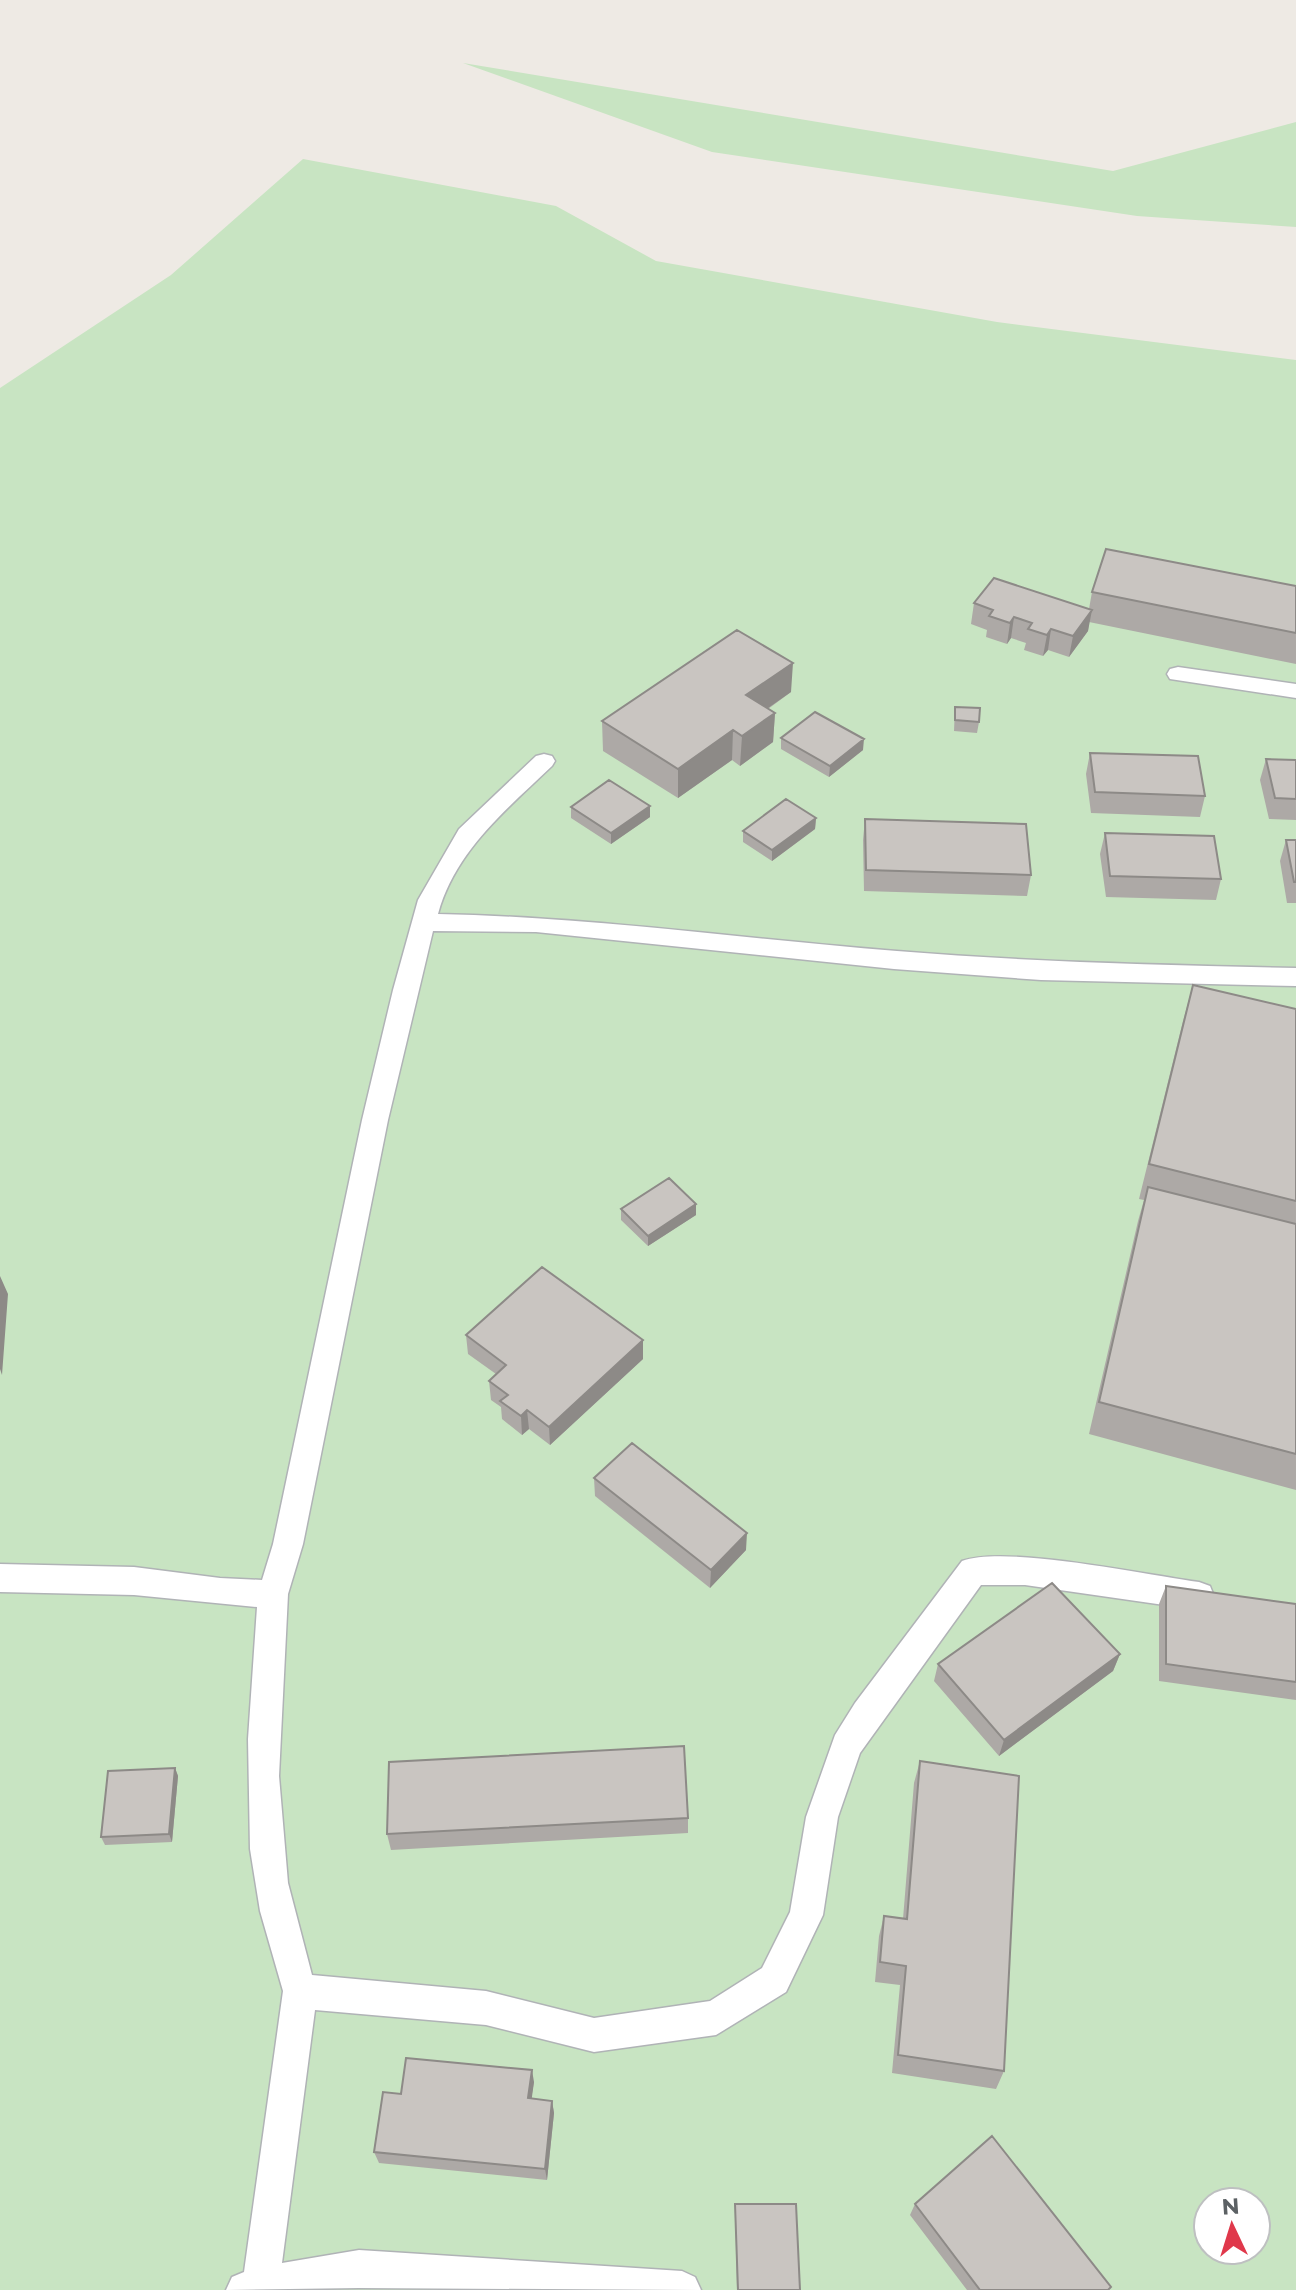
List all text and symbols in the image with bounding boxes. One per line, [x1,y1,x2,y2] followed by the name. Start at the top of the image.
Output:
[1192,2186,1272,2266] north arrow
[1221,2192,1240,2221] text: N

